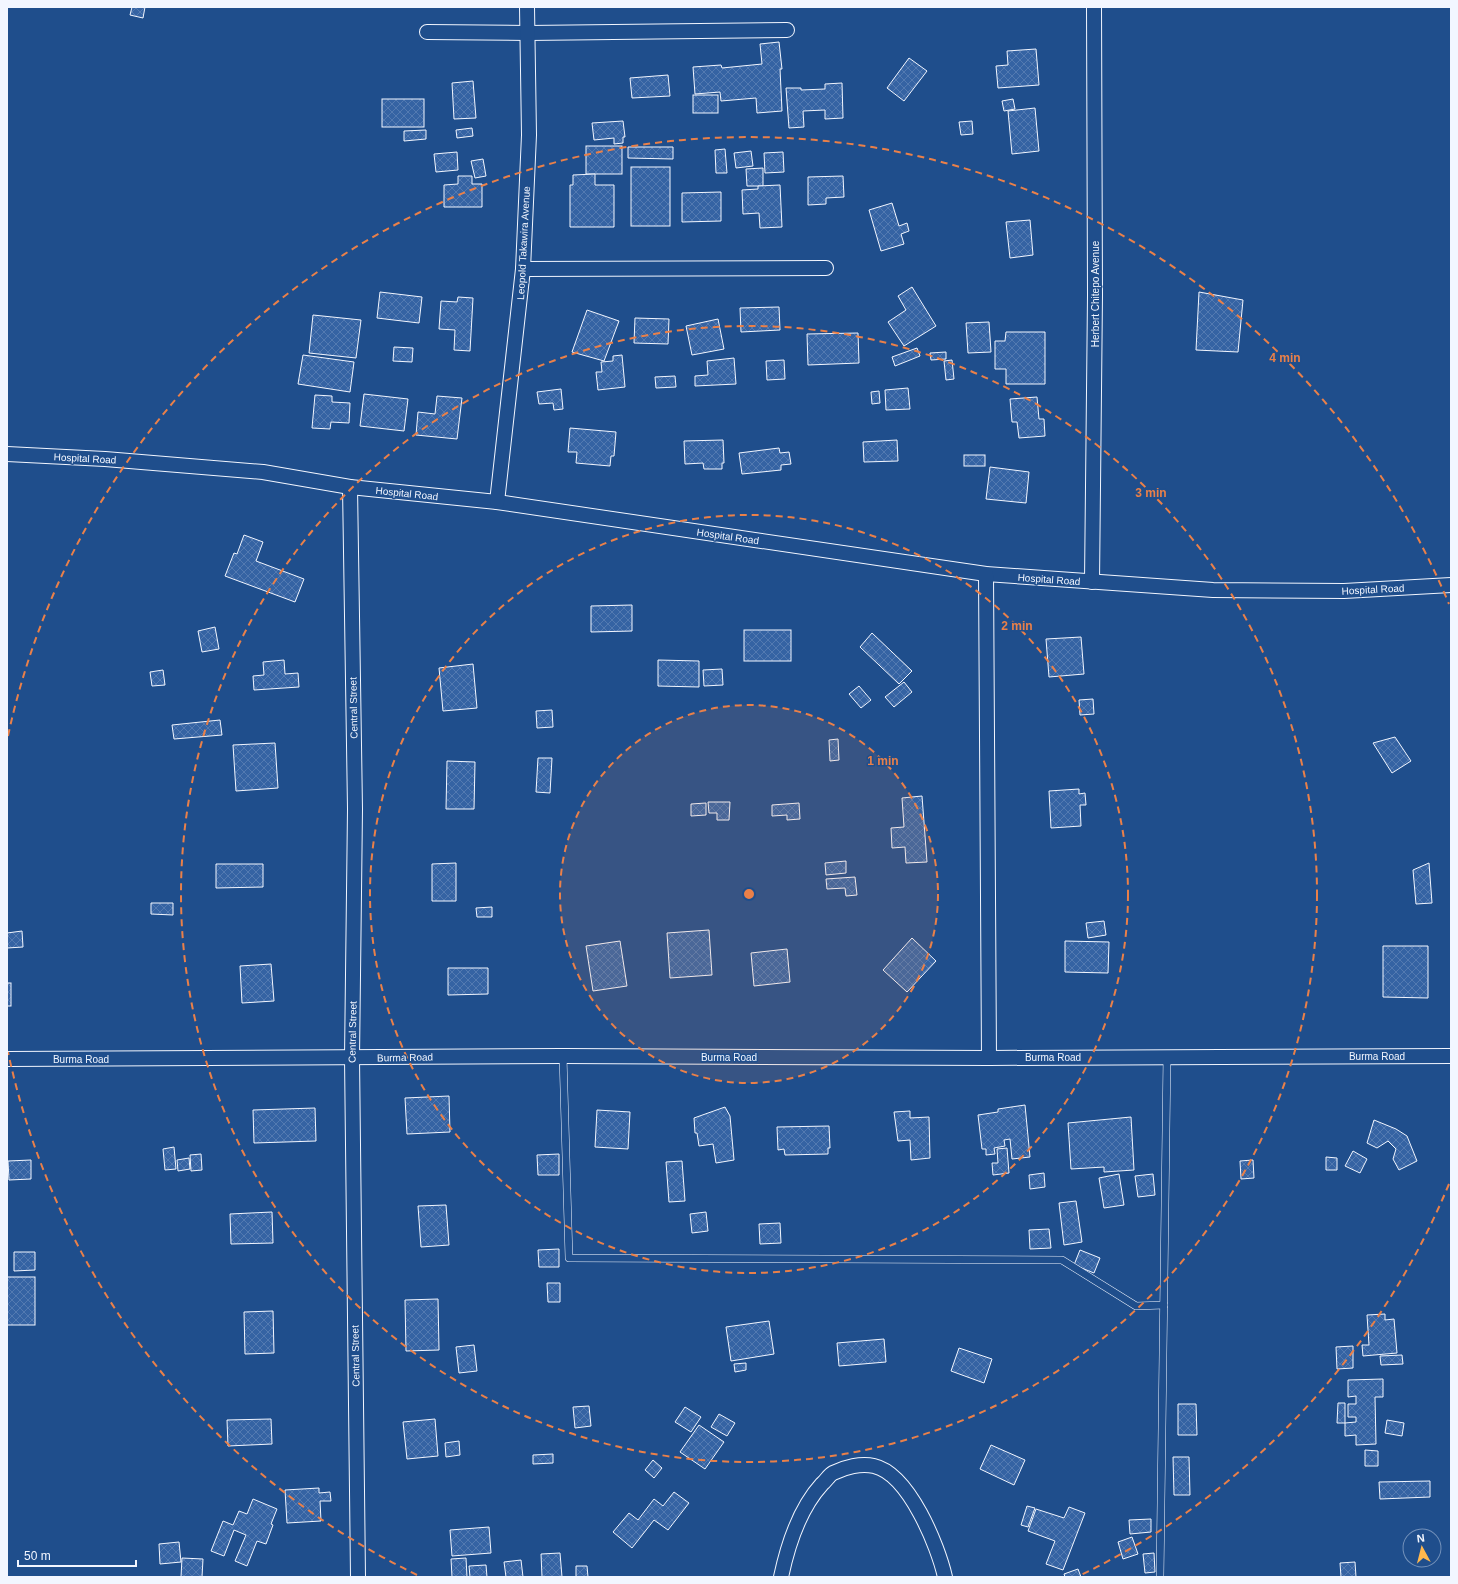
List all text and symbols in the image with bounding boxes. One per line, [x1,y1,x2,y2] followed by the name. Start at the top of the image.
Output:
[515,186,532,300] street label: Leopold Takawira Avenue
[1090,240,1101,347] street label: Herbert Chitepo Avenue
[1269,351,1301,365] text: 4 min
[53,451,117,466] street label: Hospital Road
[375,485,439,502] street label: Hospital Road
[1135,486,1167,500] text: 3 min
[696,527,760,546] street label: Hospital Road
[1017,572,1081,587] street label: Hospital Road
[1341,582,1405,597] street label: Hospital Road
[1001,619,1033,633] text: 2 min
[347,677,360,739] street label: Central Street
[867,754,899,768] text: 1 min
[742,887,756,901] centre of rings
[346,1001,359,1063] street label: Central Street
[1349,1051,1405,1062] street label: Burma Road
[377,1052,433,1063] street label: Burma Road
[701,1052,757,1063] street label: Burma Road
[1025,1052,1081,1063] street label: Burma Road
[53,1054,109,1065] street label: Burma Road
[349,1325,362,1387] street label: Central Street
[1402,1528,1442,1568] north arrow
[1416,1532,1426,1545] text: N
[18,1542,136,1568] scale bar
[24,1549,51,1563] text: 50 m

